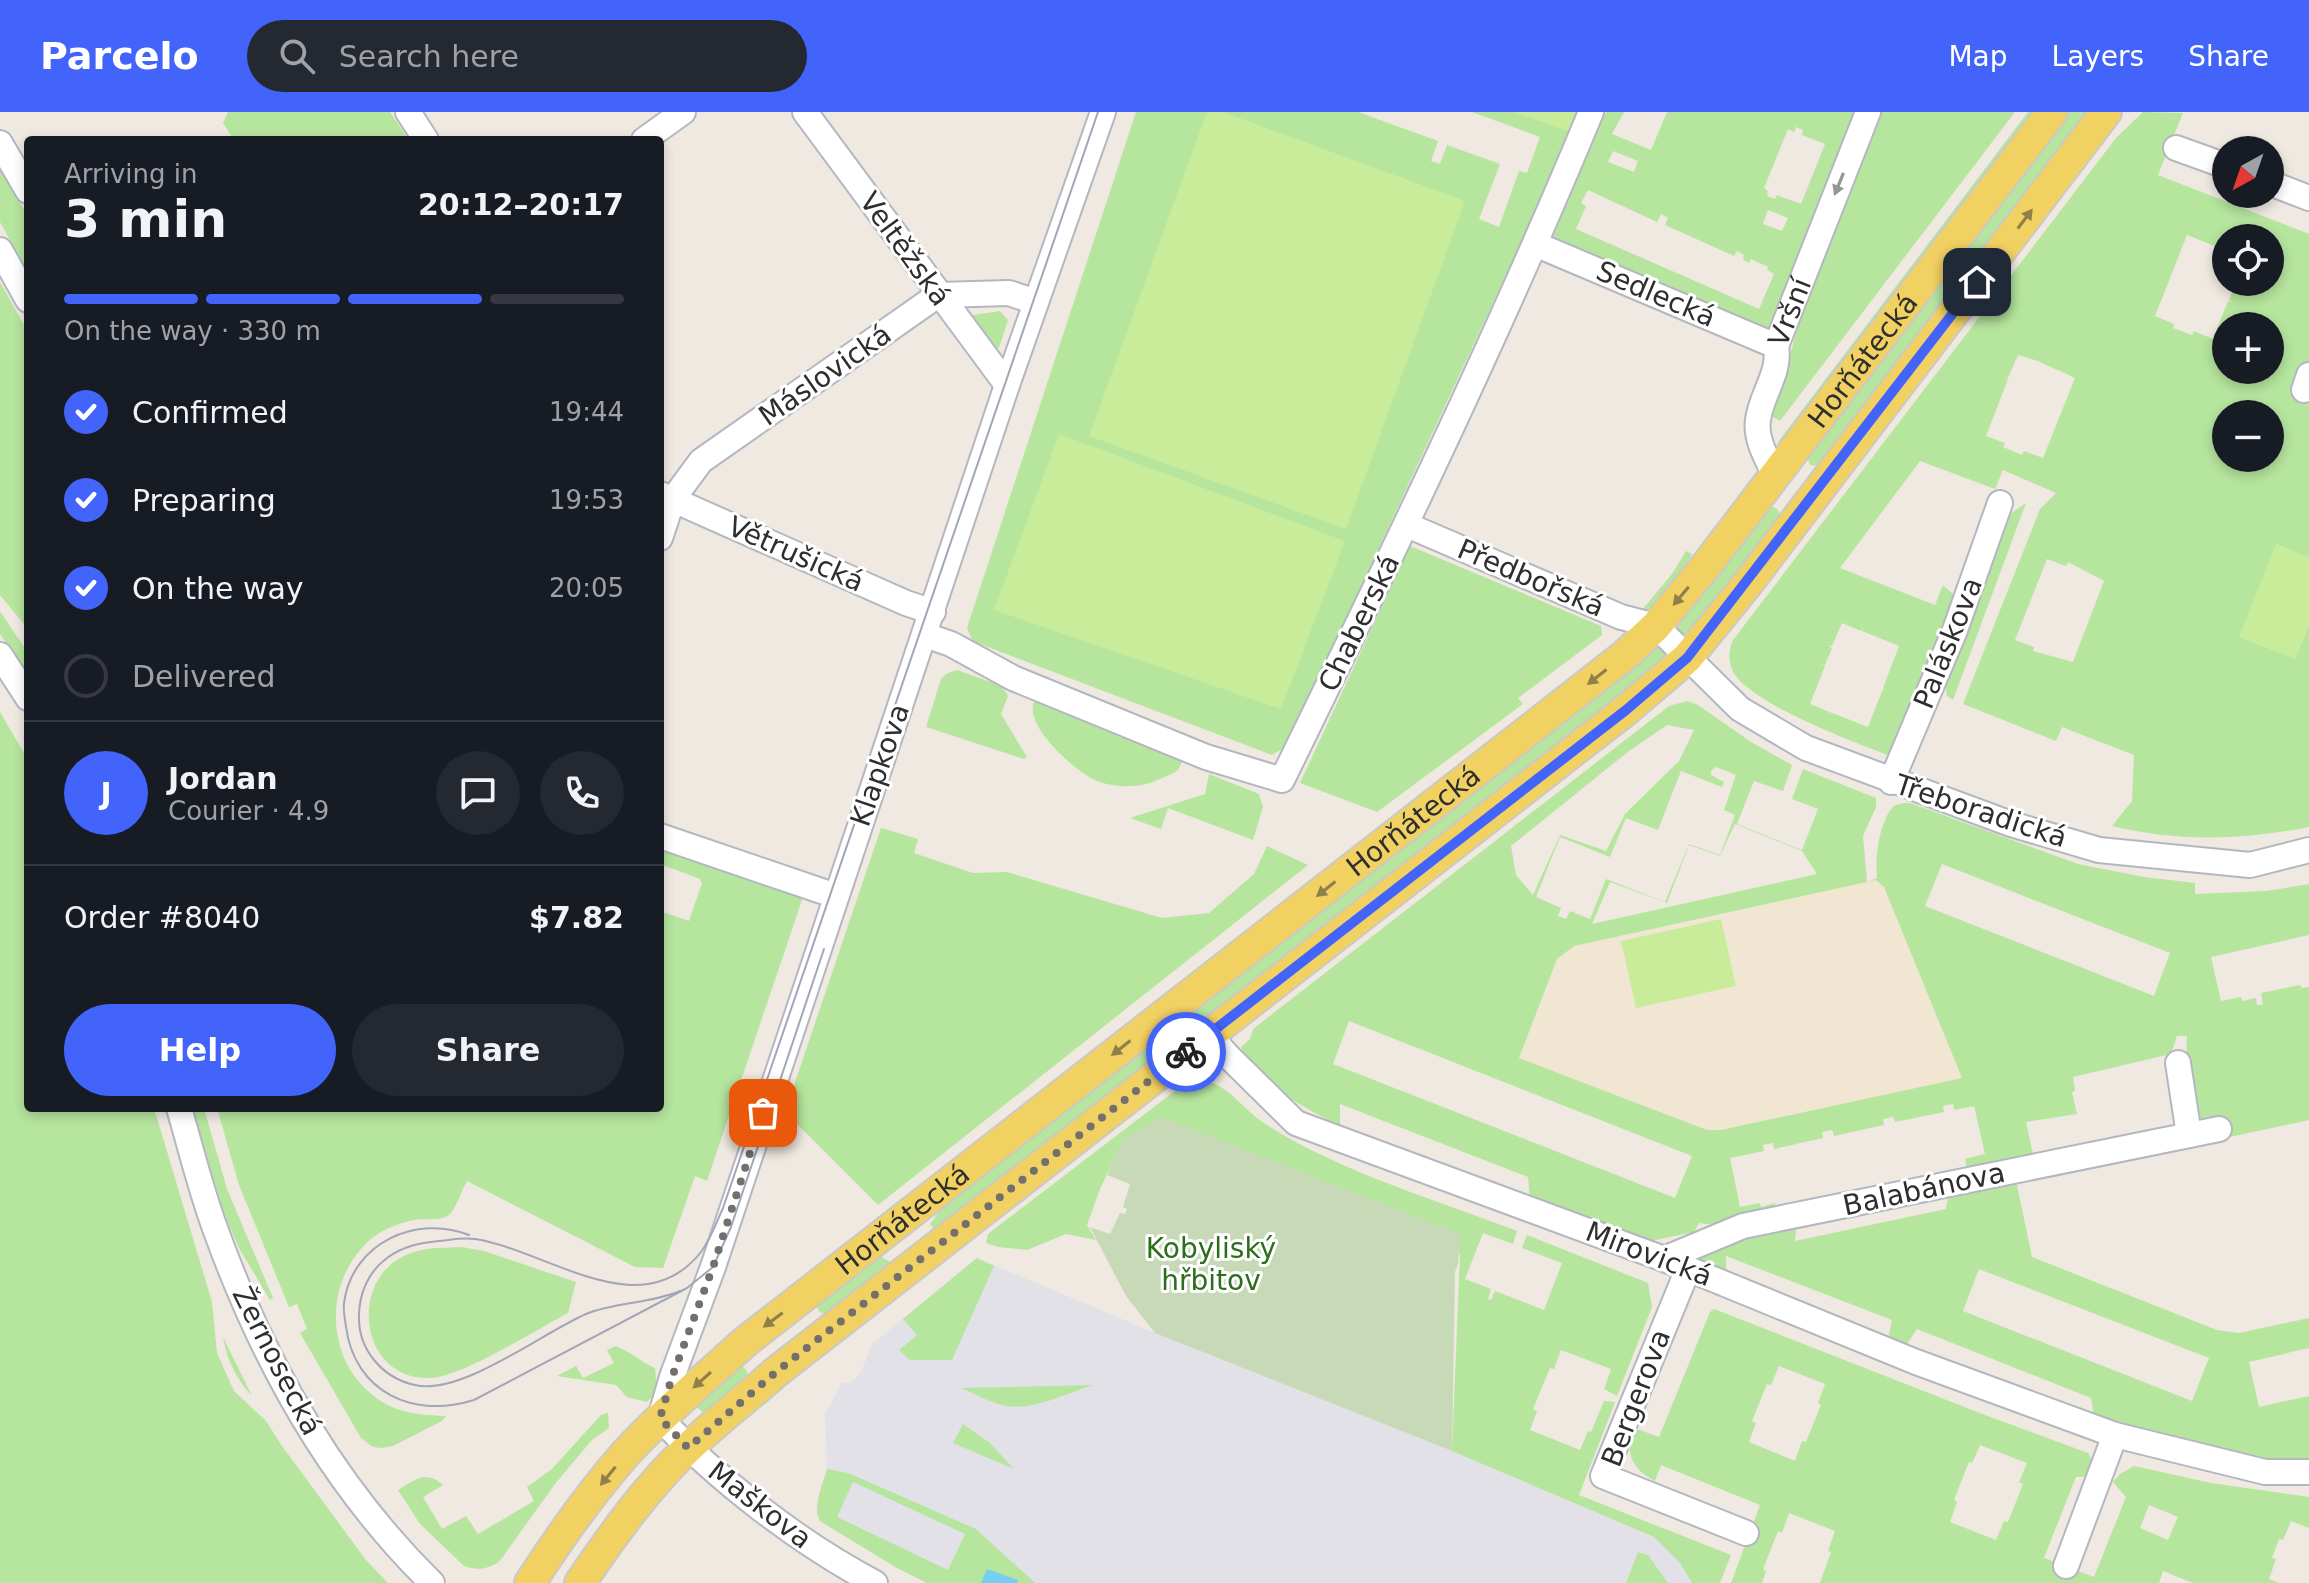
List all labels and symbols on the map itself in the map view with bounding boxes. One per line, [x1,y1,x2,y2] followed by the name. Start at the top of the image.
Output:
[2212,136,2284,208] north arrow
[1832,172,1845,196] one-way arrow
[853,186,957,312] street label: Veltěžská
[2016,208,2032,229] one-way arrow
[1943,248,2011,316] pin
[1592,254,1720,334] street label: Sedlecká
[1761,272,1818,351] street label: Vršní
[1801,286,1924,434] street label: Horňátecká
[753,317,897,433] street label: Máslovická
[723,509,869,599] street label: Větrušická
[1453,532,1609,624] street label: Předbořská
[1312,549,1406,697] street label: Chaberská
[1907,573,1989,713] street label: Paláskova
[1673,586,1690,606] one-way arrow
[1587,668,1607,684] one-way arrow
[844,700,916,830] street label: Klapkova
[1340,758,1487,883] street label: Horňátecká
[1890,767,2071,854] street label: Třeboradická
[1316,880,1336,896] one-way arrow
[1146,1012,1226,1092] courier
[1111,1040,1131,1056] one-way arrow
[729,1079,797,1147] pin
[1840,1156,2008,1222] street label: Balabánova
[829,1157,976,1282] street label: Horňátecká
[1581,1215,1717,1293] street label: Mirovická
[1146,1232,1276,1297] park label: Kobyliský hřbitov
[225,1281,329,1441] street label: Žernosecká
[763,1311,784,1327] one-way arrow
[1595,1325,1677,1471] street label: Bergerova
[693,1371,712,1389] one-way arrow
[702,1454,818,1556] street label: Maškova
[600,1466,617,1486] one-way arrow

